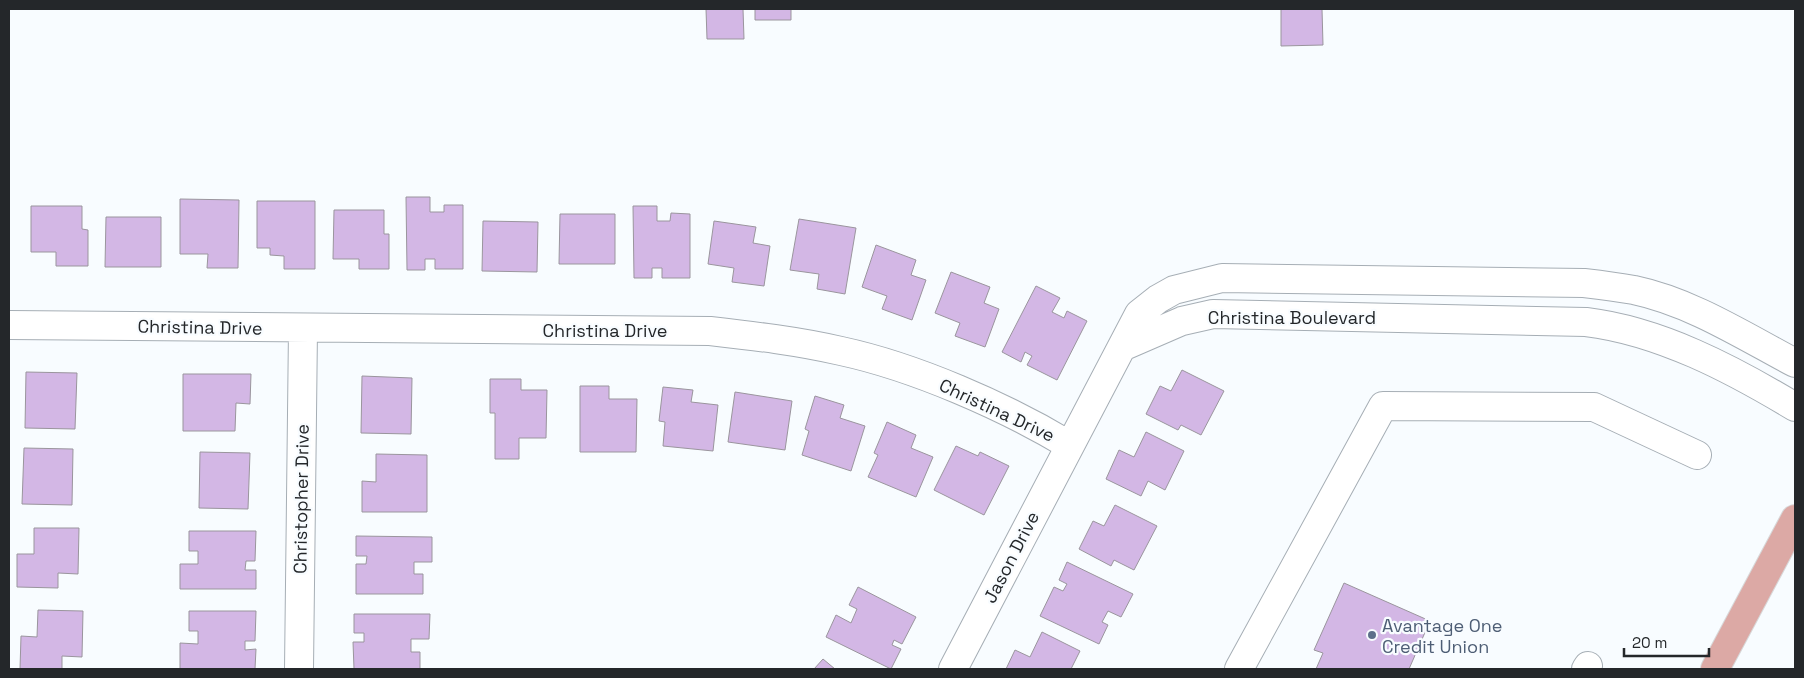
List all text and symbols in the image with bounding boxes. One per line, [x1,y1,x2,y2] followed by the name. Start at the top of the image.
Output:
[1208,306,1376,329] street label: Christina Boulevard
[137,314,263,340] street label: Christina Drive
[543,319,667,342] street label: Christina Drive
[936,373,1058,447] street label: Christina Drive
[288,424,314,574] street label: Christopher Drive
[978,507,1044,607] street label: Jason Drive
[1382,614,1502,658] place label: Avantage One Credit Union
[1624,626,1709,658] scale bar
[1366,629,1378,641] marker: Avantage One Credit Union
[1632,633,1667,652] text: 20 m

